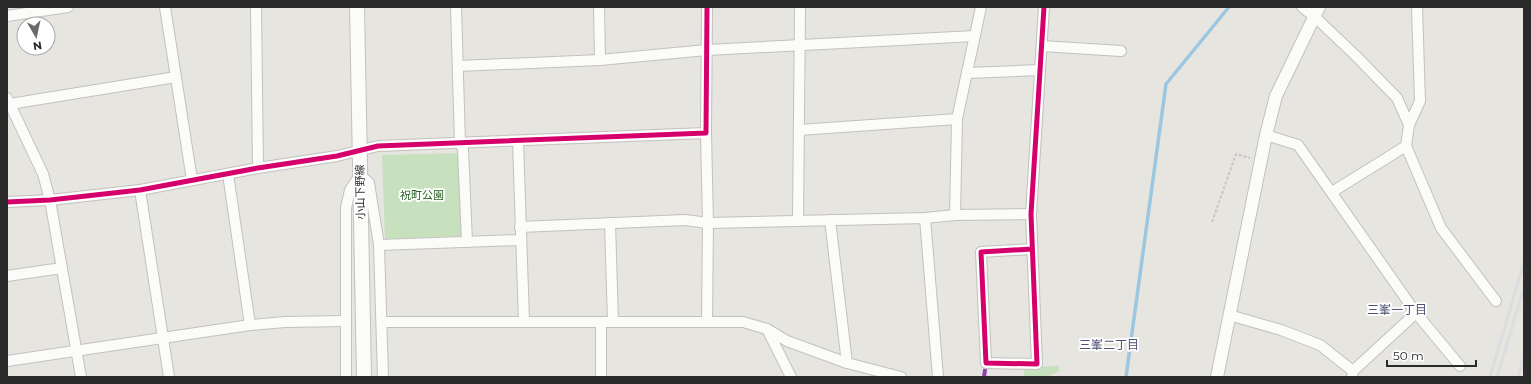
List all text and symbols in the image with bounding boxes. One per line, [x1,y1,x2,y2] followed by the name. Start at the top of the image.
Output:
[16,16,56,56] north arrow
[32,38,43,53] text: N
[353,164,367,220] street label: 小山下野線
[400,188,444,202] park label: 祝町公園
[1367,302,1427,317] district label: 三峯一丁目
[1079,337,1139,352] district label: 三峯二丁目
[1387,342,1476,368] scale bar
[1393,348,1424,363] text: 50 m

